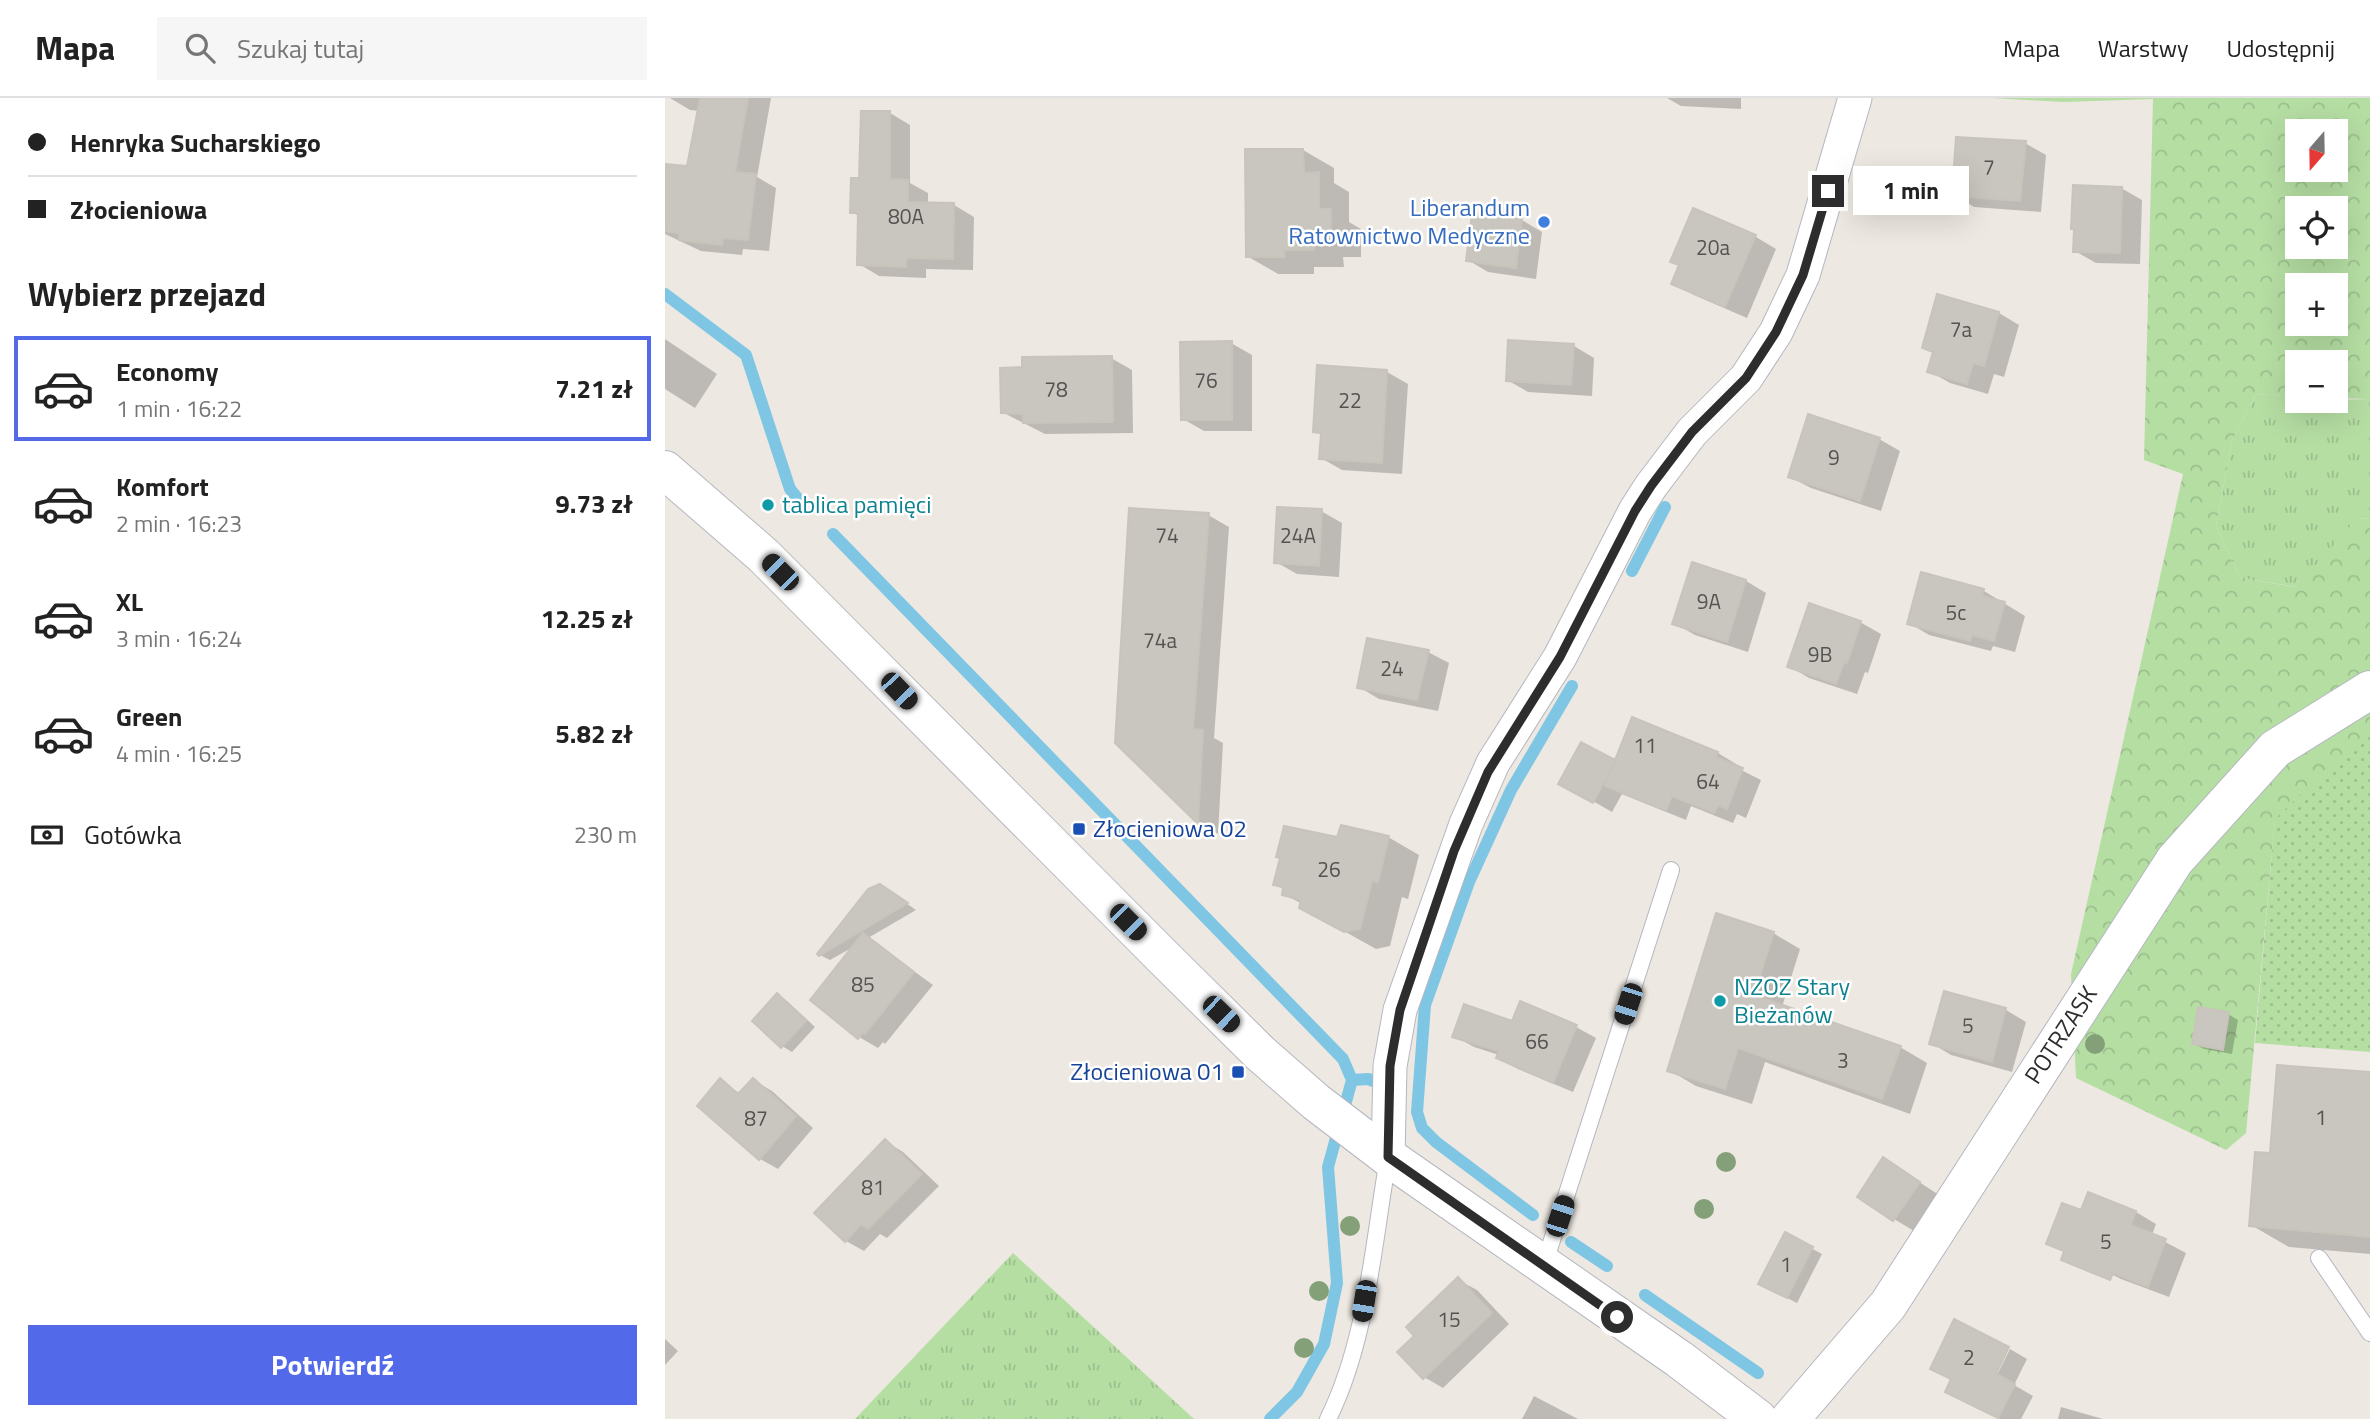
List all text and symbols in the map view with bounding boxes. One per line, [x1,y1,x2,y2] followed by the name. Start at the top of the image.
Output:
[157,17,647,80] search box
[35,23,115,73] text: Mapa
[181,29,219,67] icon: search
[237,29,364,68] text: Szukaj tutaj
[2003,30,2060,66] text: Mapa
[2098,30,2189,66] text: Warstwy
[2227,30,2335,66] text: Udostępnij
[2285,119,2349,182] north arrow
[2285,119,2348,413] map controls
[70,123,321,162] text: Henryka Sucharskiego
[1983,151,1995,183] house number: 7
[1853,166,1968,216] callout: 1 min
[1883,173,1939,208] text: 1 min
[1812,175,1844,207] route end
[1288,189,1530,253] place label: Liberandum Ratownictwo Medyczne
[70,190,207,229] text: Złocieniowa
[2285,196,2348,259] button: locate
[888,200,924,232] house number: 80A
[1536,214,1552,230] marker: Liberandum Ratownictwo Medyczne
[1696,231,1730,263] house number: 20a
[28,270,266,318] text: Wybierz przejazd
[2285,273,2348,336] button: +
[1950,313,1973,345] house number: 7a
[2285,350,2348,413] button: −
[116,352,218,391] text: Economy
[32,357,95,420] icon: car
[1194,364,1218,396] house number: 76
[555,369,633,408] text: 7.21 zł
[1044,373,1068,405] house number: 78
[1338,384,1362,416] house number: 22
[116,391,242,426] text: 1 min · 16:22
[1828,441,1840,473] house number: 9
[116,467,209,506] text: Komfort
[32,472,95,535] icon: car
[555,484,633,523] text: 9.73 zł
[782,486,932,522] place label: tablica pamięci
[760,497,776,513] marker: tablica pamięci
[116,506,242,541] text: 2 min · 16:23
[1155,519,1179,551] house number: 74
[1280,519,1316,551] house number: 24A
[758,550,803,594] car
[116,582,143,621] text: XL
[1697,585,1722,617] house number: 9A
[32,587,95,650] icon: car
[1946,596,1966,628] house number: 5c
[541,599,633,638] text: 12.25 zł
[116,621,242,656] text: 3 min · 16:24
[1143,624,1177,656] house number: 74a
[1808,638,1832,670] house number: 9B
[1380,652,1404,684] house number: 24
[877,669,922,713] car
[116,697,182,736] text: Green
[32,702,95,765] icon: car
[555,714,633,753] text: 5.82 zł
[1633,729,1657,761] house number: 11
[116,736,242,771] text: 4 min · 16:25
[1696,765,1720,797] house number: 64
[1093,810,1247,846] place label: Złocieniowa 02
[84,815,182,854] text: Gotówka
[28,816,66,854] icon: cash
[574,817,637,852] text: 230 m
[1071,821,1087,837] marker: Złocieniowa 02
[1317,853,1341,885] house number: 26
[1106,900,1151,944] car
[851,968,875,1000] house number: 85
[1734,968,1850,1032] place label: NZOZ Stary Bieżanów
[2015,978,2106,1091] street label: POTRZASK
[1612,981,1645,1027] car
[1199,992,1244,1036] car
[1712,993,1728,1009] marker: NZOZ Stary Bieżanów
[1962,1009,1974,1041] house number: 5
[1525,1025,1549,1057] house number: 66
[1837,1044,1849,1076] house number: 3
[1070,1053,1224,1089] place label: Złocieniowa 01
[1230,1064,1246,1080] marker: Złocieniowa 01
[2315,1101,2327,1133] house number: 1
[744,1102,768,1134] house number: 87
[861,1171,885,1203] house number: 81
[1544,1193,1577,1239] car
[2100,1225,2112,1257] house number: 5
[1780,1248,1792,1280] house number: 1
[1351,1279,1378,1323] car
[1601,1301,1633,1333] route start
[1437,1303,1461,1335] house number: 15
[28,1325,637,1405] button: Potwierdź
[1963,1341,1975,1373] house number: 2

